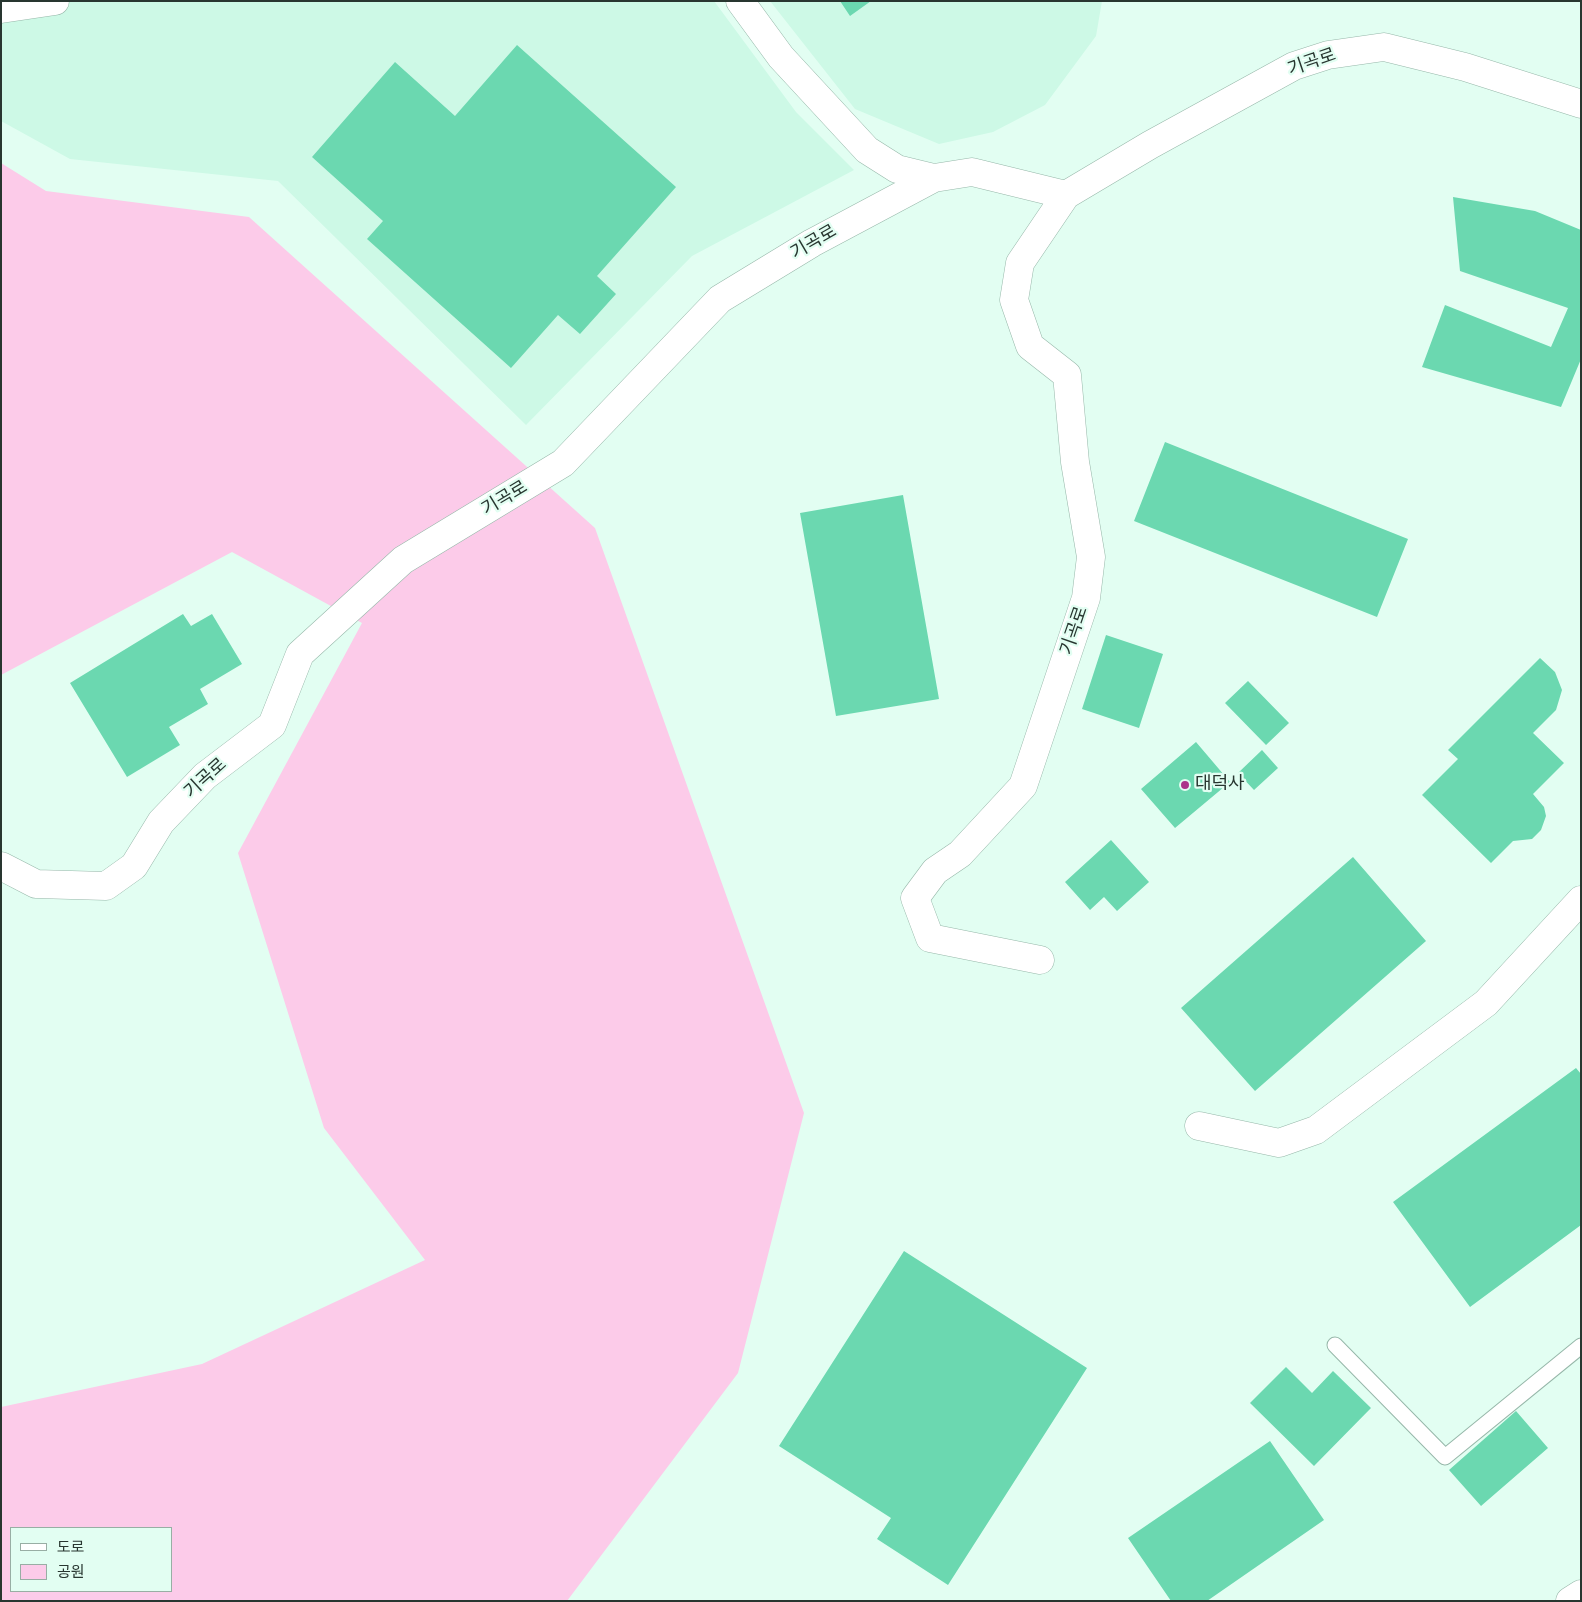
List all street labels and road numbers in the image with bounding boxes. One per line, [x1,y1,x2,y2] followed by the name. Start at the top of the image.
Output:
[1285,45,1339,81] street label: 기곡로
[787,221,841,265] street label: 기곡로
[478,477,532,521] street label: 기곡로
[1057,604,1093,658] street label: 기곡로
[180,754,232,804] street label: 기곡로

